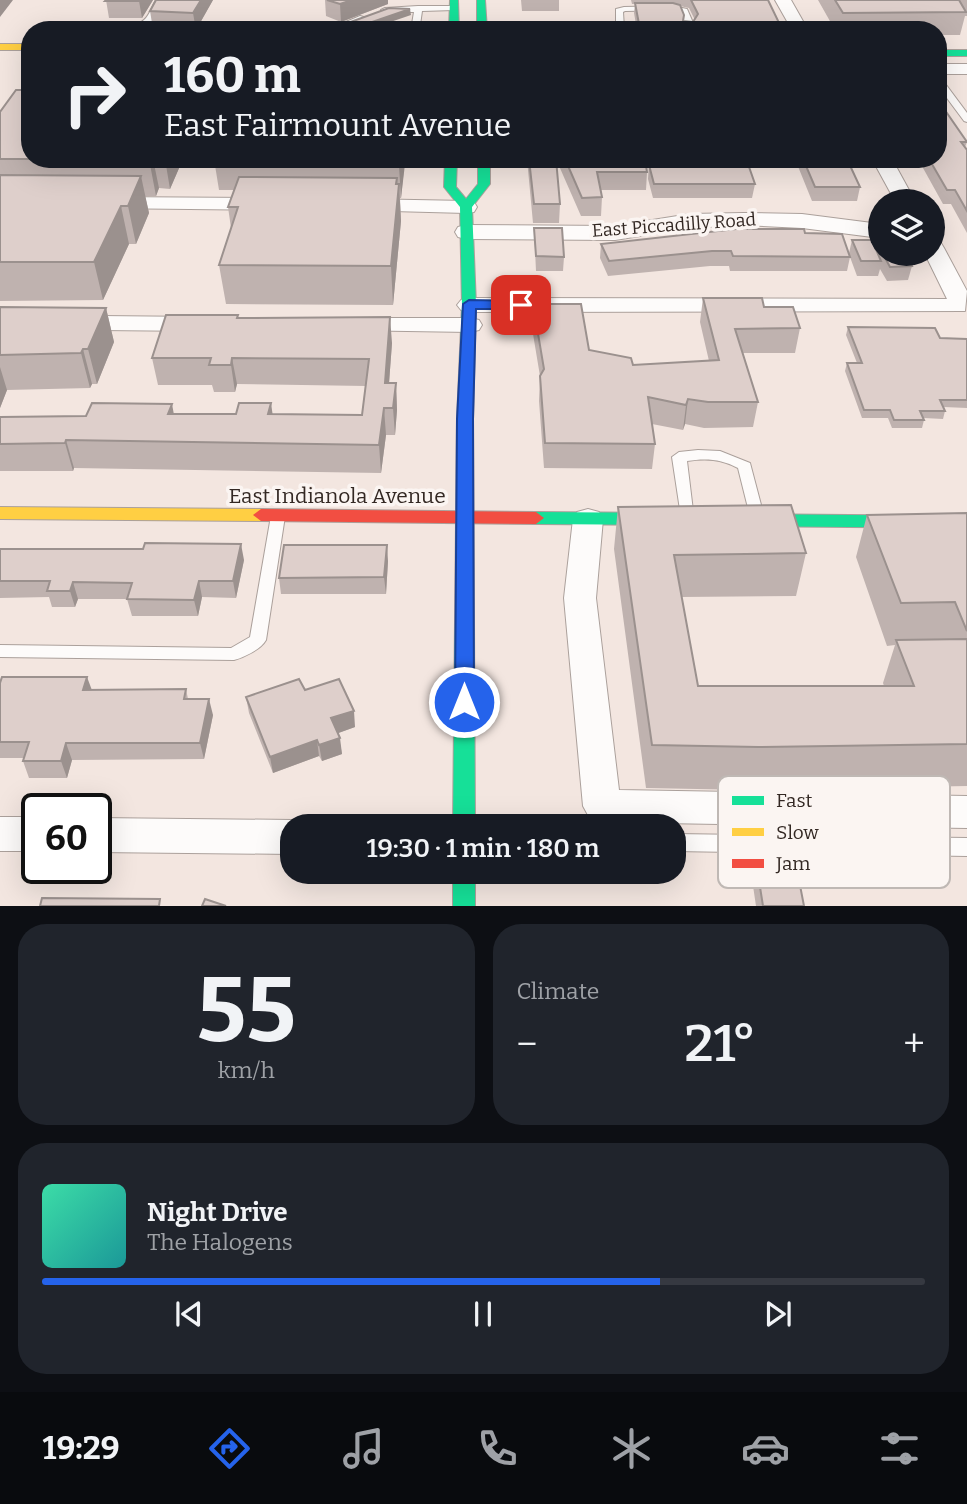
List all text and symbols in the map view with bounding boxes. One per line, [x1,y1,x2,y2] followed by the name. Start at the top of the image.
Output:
[164,46,301,105] text: 160 m
[49,49,140,140] icon: right
[164,106,511,144] text: East Fairmount Avenue
[868,189,945,266] map controls
[868,189,945,266] button: layers
[591,208,757,242] street label: East Piccadilly Road
[491,275,551,335] pin
[502,286,540,324] icon: arrive
[228,483,446,509] street label: East Indianola Avenue
[427,665,501,739] position arrow
[718,776,950,888] legend
[776,789,813,812] text: Fast
[21,793,112,884] speed limit sign: 60
[776,821,819,844] text: Slow
[366,833,600,864] text: 19:30 · 1 min · 180 m
[775,852,810,875] text: Jam
[196,956,296,1065] text: 55
[517,977,599,1005] text: Climate
[685,1012,756,1075] text: 21°
[517,1021,537,1067] text: −
[903,1021,925,1067] text: +
[218,1056,275,1084] text: km/h
[147,1197,288,1228] text: Night Drive
[147,1228,293,1256] text: The Halogens
[170,1295,208,1333] icon: previous
[464,1295,502,1333] icon: pause
[759,1295,797,1333] icon: next
[205,1424,254,1473] icon: directions
[339,1424,388,1473] icon: music
[473,1424,522,1473] icon: phone
[607,1424,656,1473] icon: climate
[741,1424,790,1473] icon: car
[875,1424,924,1473] icon: filters
[43,1429,120,1467] text: 19:29

